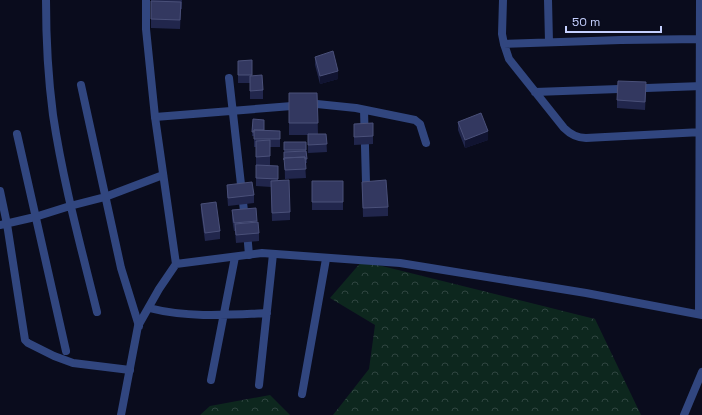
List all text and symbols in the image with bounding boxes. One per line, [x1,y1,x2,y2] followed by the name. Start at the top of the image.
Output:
[566,8,661,34] scale bar
[572,14,600,30] text: 50 m

